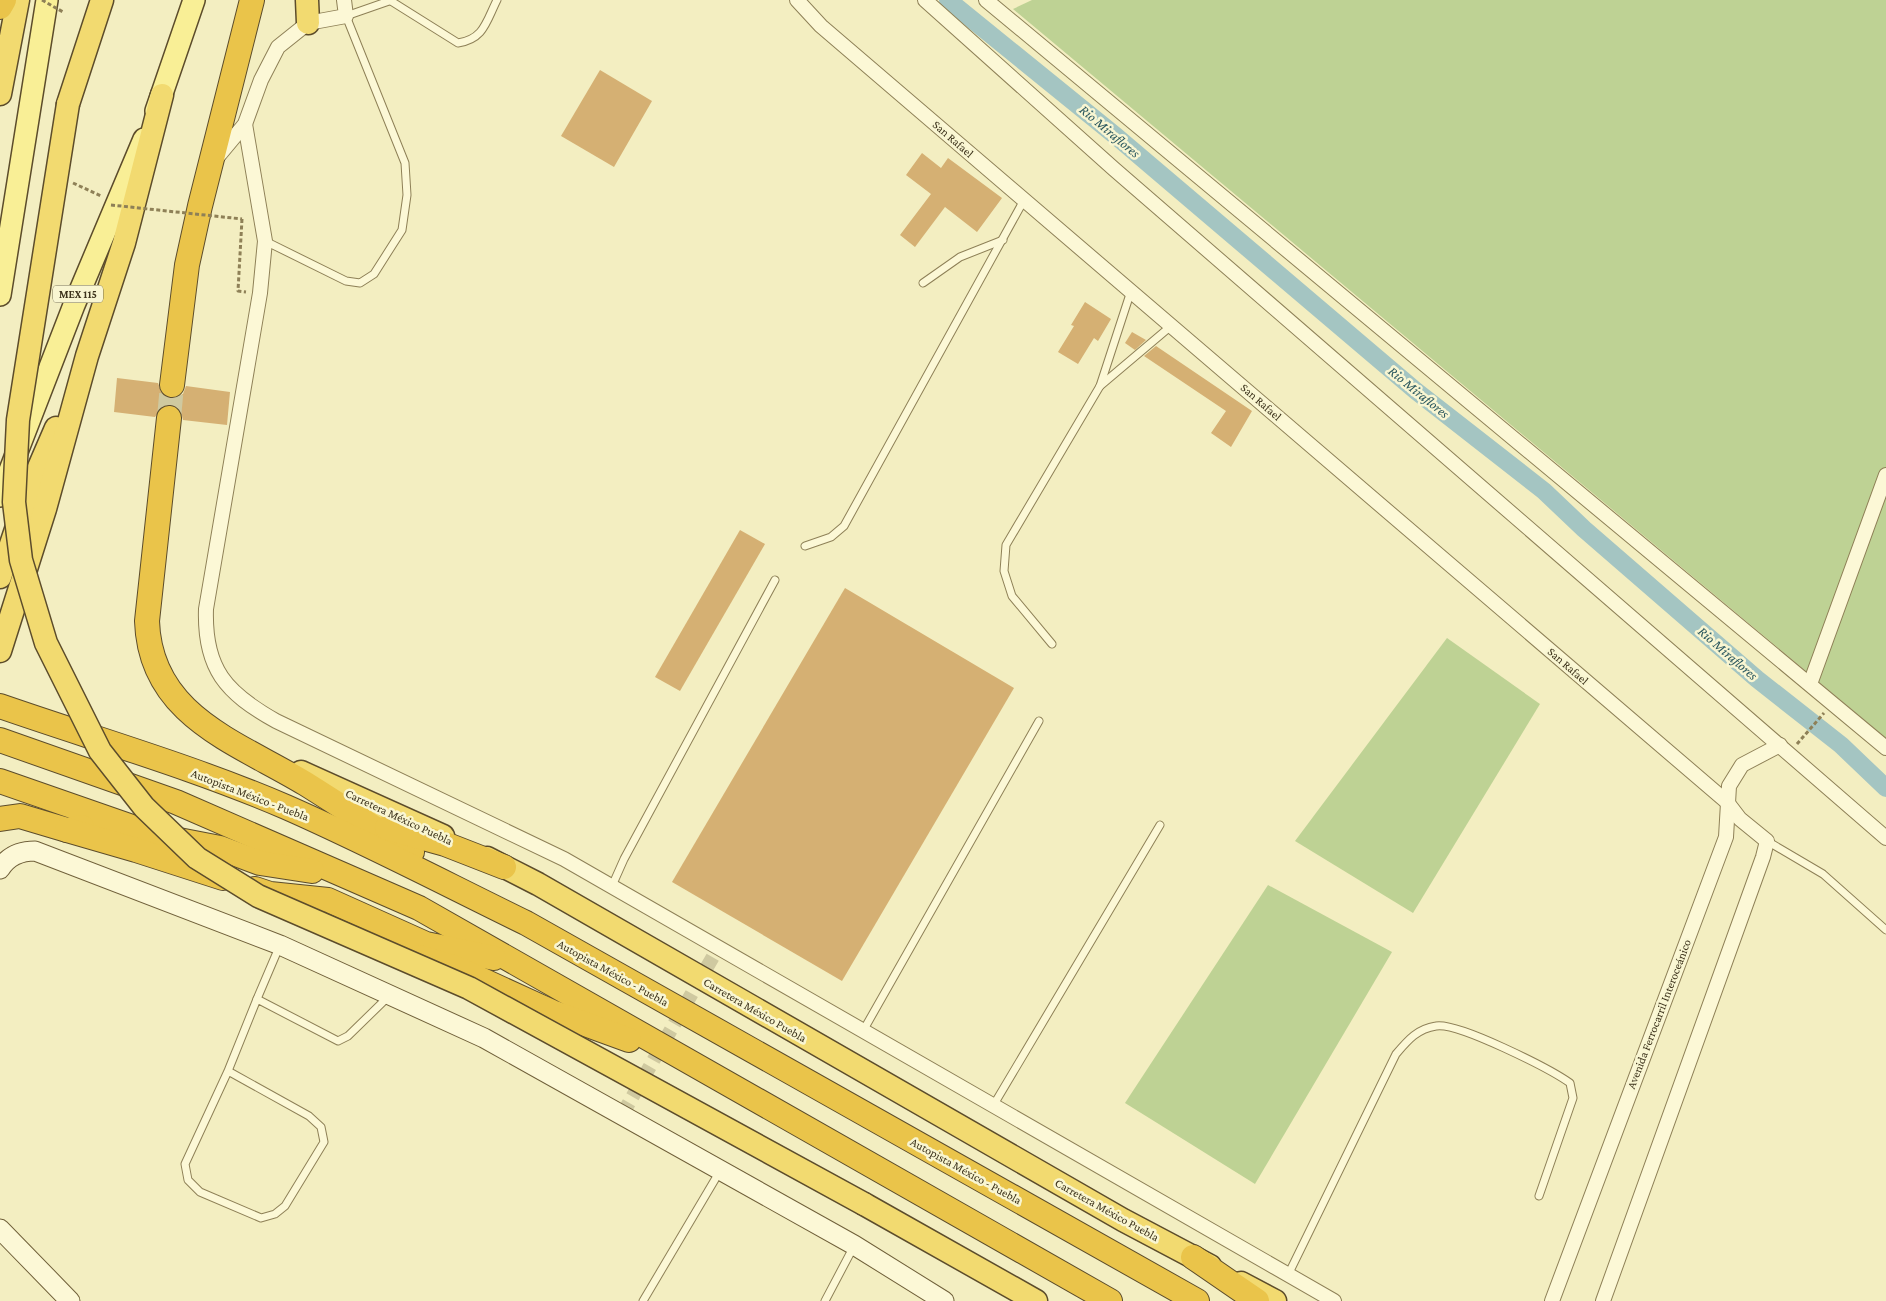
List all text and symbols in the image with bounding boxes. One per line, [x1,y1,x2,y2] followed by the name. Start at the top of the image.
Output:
[1077,101,1144,161] water label: Rio Miraflores
[930,117,976,161] street label: San Rafael
[53,286,103,302] road number: MEX 115
[1385,363,1453,422] water label: Rio Miraflores
[1238,380,1284,424] street label: San Rafael
[1695,623,1762,684] water label: Rio Miraflores
[1545,644,1591,688] street label: San Rafael
[189,766,311,824] street label: Autopista México - Puebla
[343,786,455,848] street label: Carretera México Puebla
[555,937,671,1010] street label: Autopista México - Puebla
[1624,937,1694,1091] street label: Avenida Ferrocarril Interoceánico
[701,975,809,1045] street label: Carretera México Puebla
[908,1135,1024,1208] street label: Autopista México - Puebla
[1053,1176,1162,1245] street label: Carretera México Puebla

